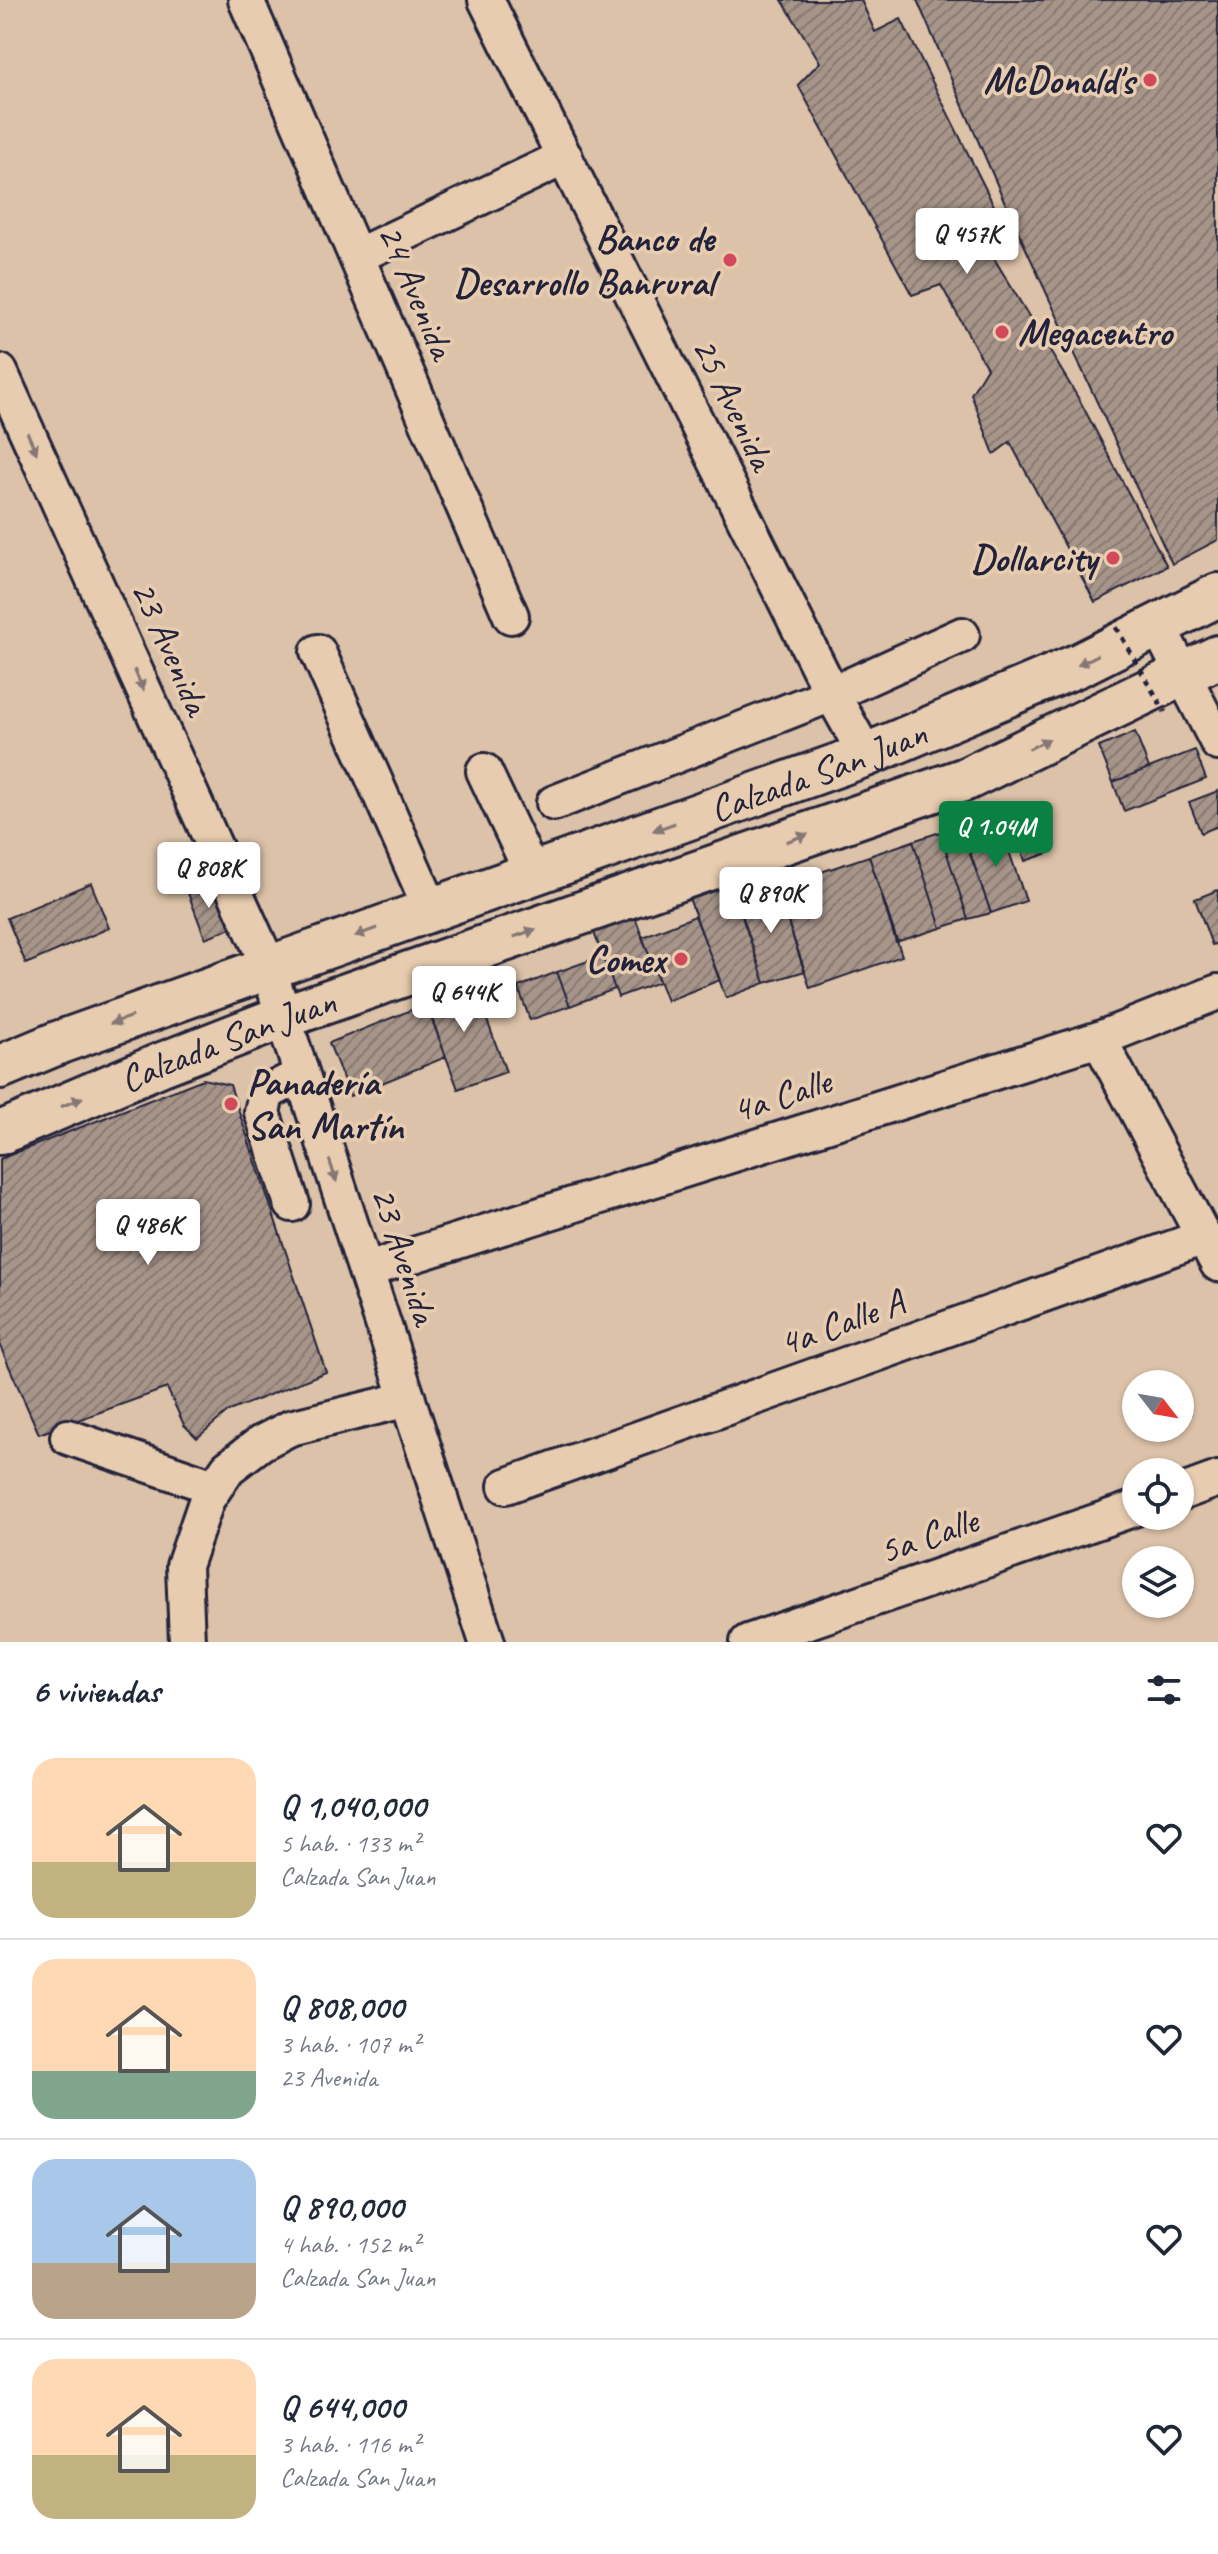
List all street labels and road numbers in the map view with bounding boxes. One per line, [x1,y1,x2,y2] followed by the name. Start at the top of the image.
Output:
[367,217,467,369] street label: 24 Avenida
[681,329,787,480] street label: 25 Avenida
[120,573,222,725] street label: 23 Avenida
[704,709,934,833] street label: Calzada San Juan
[113,977,343,1103] street label: Calzada San Juan
[726,1057,839,1133] street label: 4a Calle
[360,1180,450,1333] street label: 23 Avenida
[772,1278,912,1367] street label: 4a Calle A
[873,1496,986,1574] street label: 5a Calle

